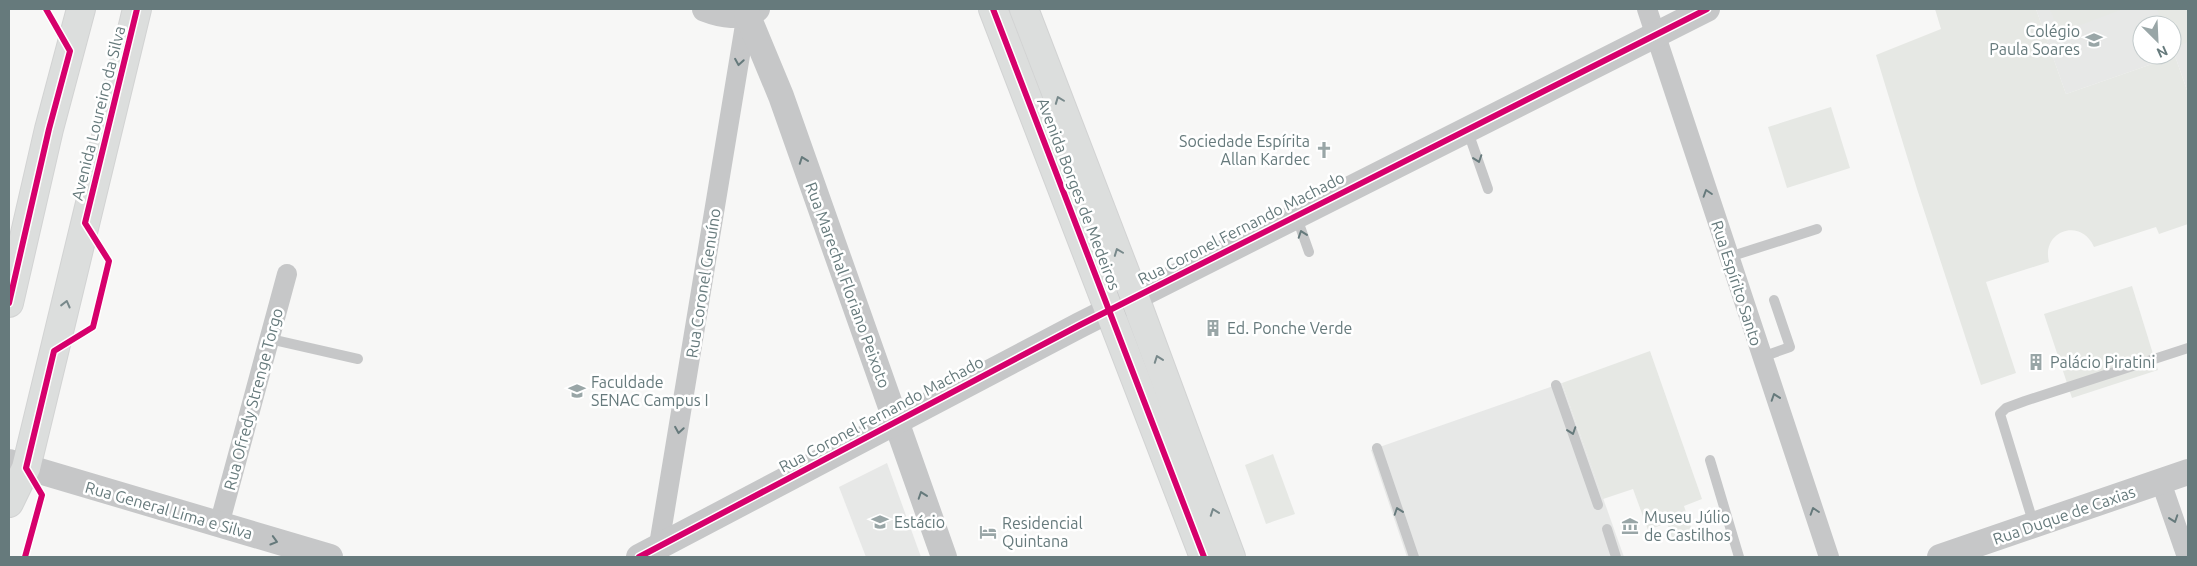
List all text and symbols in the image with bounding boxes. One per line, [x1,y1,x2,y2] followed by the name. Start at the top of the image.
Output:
[2132,15,2182,65] north arrow
[1989,22,2080,58] place label: Colégio Paula Soares
[68,24,128,202] street label: Avenida Loureiro da Silva
[2084,30,2104,50] school or university icon: Colégio Paula Soares
[2154,42,2170,61] text: N
[735,58,745,67] one-way arrow
[1034,95,1124,293] street label: Avenida Borges de Medeiros
[1055,97,1065,105] one-way arrow
[1179,132,1311,168] place label: Sociedade Espírita Allan Kardec
[1314,140,1334,160] church icon: Sociedade Espírita Allan Kardec
[1472,154,1482,162] one-way arrow
[799,156,809,165] one-way arrow
[1135,168,1347,288] street label: Rua Coronel Fernando Machado
[802,180,894,390] street label: Rua Marechal Floriano Peixoto
[1703,189,1713,197] one-way arrow
[682,207,724,359] street label: Rua Coronel Genuíno
[1708,218,1766,348] street label: Rua Espírito Santo
[1298,230,1308,238] one-way arrow
[1113,248,1124,257] one-way arrow
[60,299,71,308] one-way arrow
[220,306,286,492] street label: Rua Ofredy Strenge Torgo
[1203,318,1223,338] building icon: Ed. Ponche Verde
[1227,319,1352,337] place label: Ed. Ponche Verde
[776,352,986,476] street label: Rua Coronel Fernando Machado
[2026,352,2046,372] building icon: Palácio Piratini
[2050,353,2155,371] place label: Palácio Piratini
[1154,355,1164,364] one-way arrow
[591,373,709,409] place label: Faculdade SENAC Campus I
[567,381,587,401] school or university icon: Faculdade SENAC Campus I
[1771,393,1781,401] one-way arrow
[674,426,685,434] one-way arrow
[1566,426,1576,435] one-way arrow
[83,477,255,543] street label: Rua General Lima e Silva
[1990,482,2138,548] street label: Rua Duque de Caxias
[918,491,928,500] one-way arrow
[1394,507,1404,516] one-way arrow
[1809,507,1819,516] one-way arrow
[1210,508,1220,516] one-way arrow
[1644,508,1731,544] place label: Museu Júlio de Castilhos
[870,512,890,532] school or university icon: Estácio
[894,513,945,531] place label: Estácio
[1002,514,1083,550] place label: Residencial Quintana
[2168,515,2178,523] one-way arrow
[1620,516,1640,536] museum icon: Museu Júlio de Castilhos
[978,522,998,542] hotel icon: Residencial Quintana
[269,535,277,545] one-way arrow

